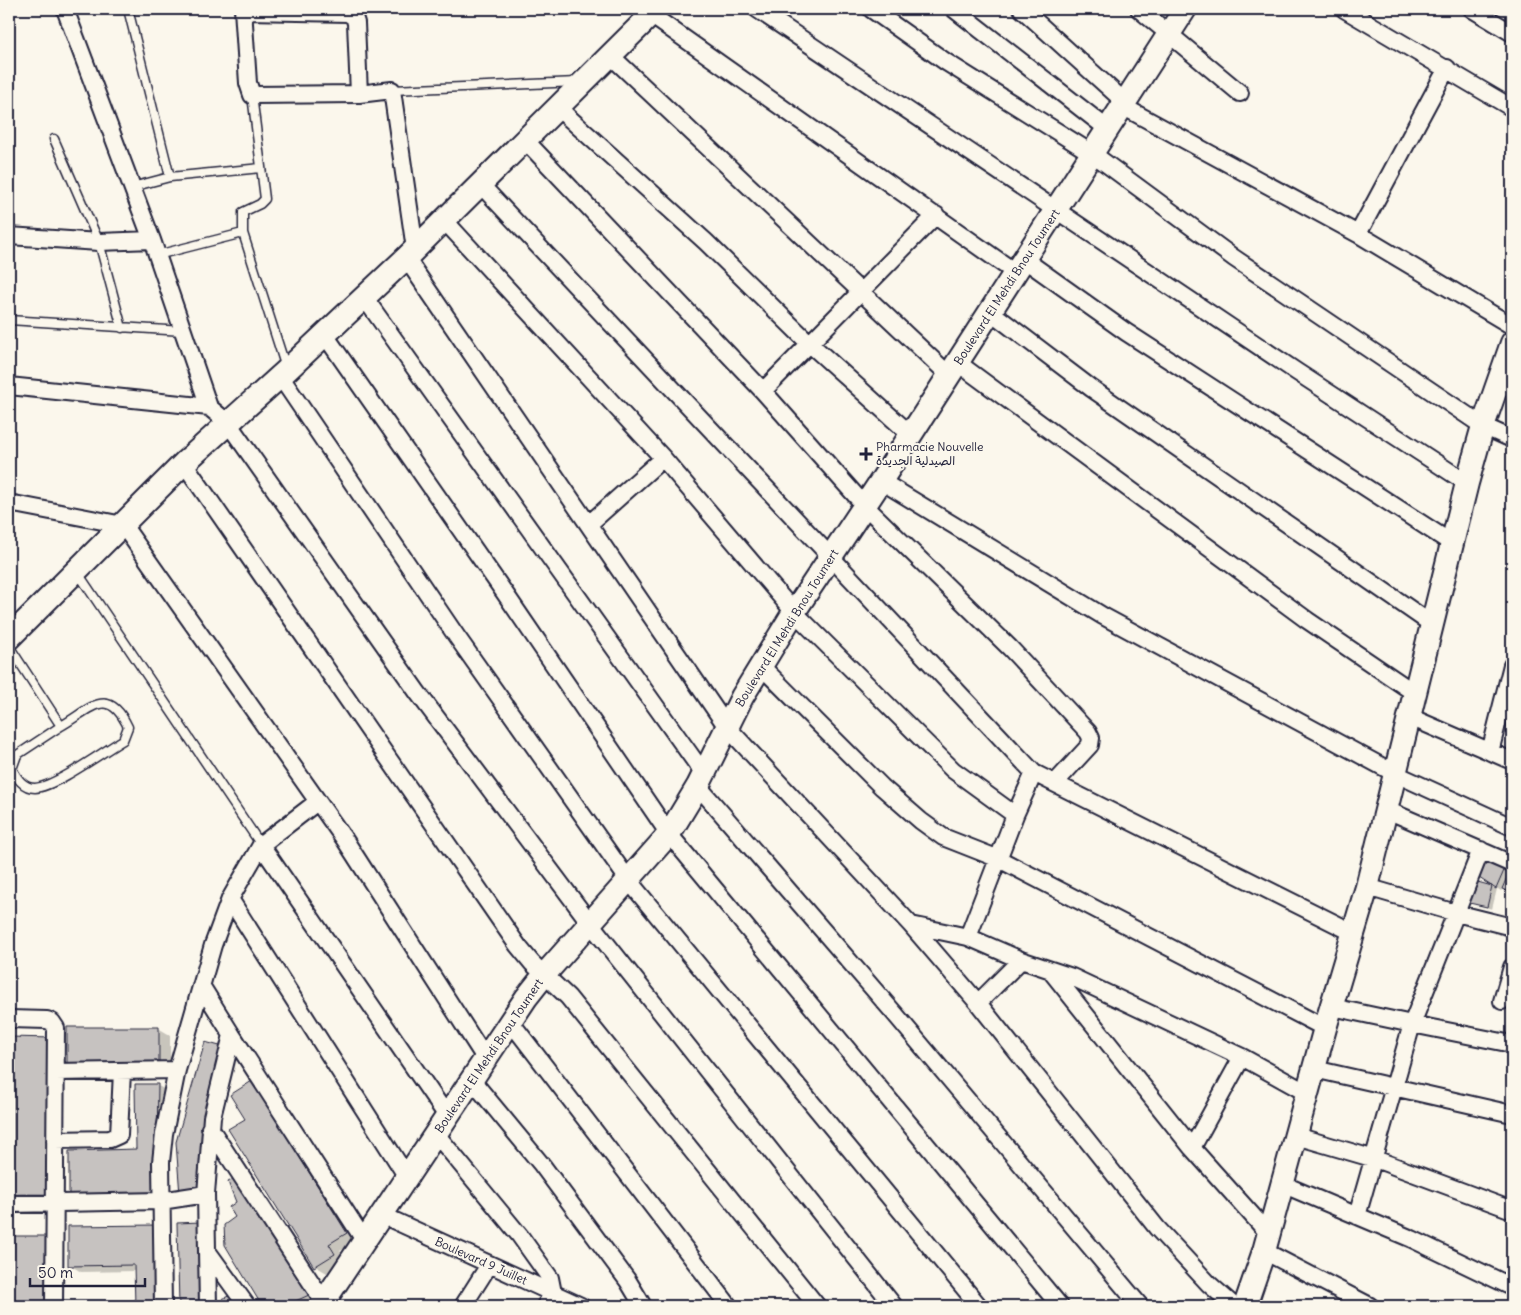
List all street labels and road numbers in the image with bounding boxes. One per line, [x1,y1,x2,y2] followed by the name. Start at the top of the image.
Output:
[950,206,1063,368] street label: Boulevard El Mehdi Bnou Toumert
[732,546,841,709] street label: Boulevard El Mehdi Bnou Toumert
[431,976,546,1136] street label: Boulevard El Mehdi Bnou Toumert
[433,1233,530,1288] street label: Boulevard 9 Juillet

